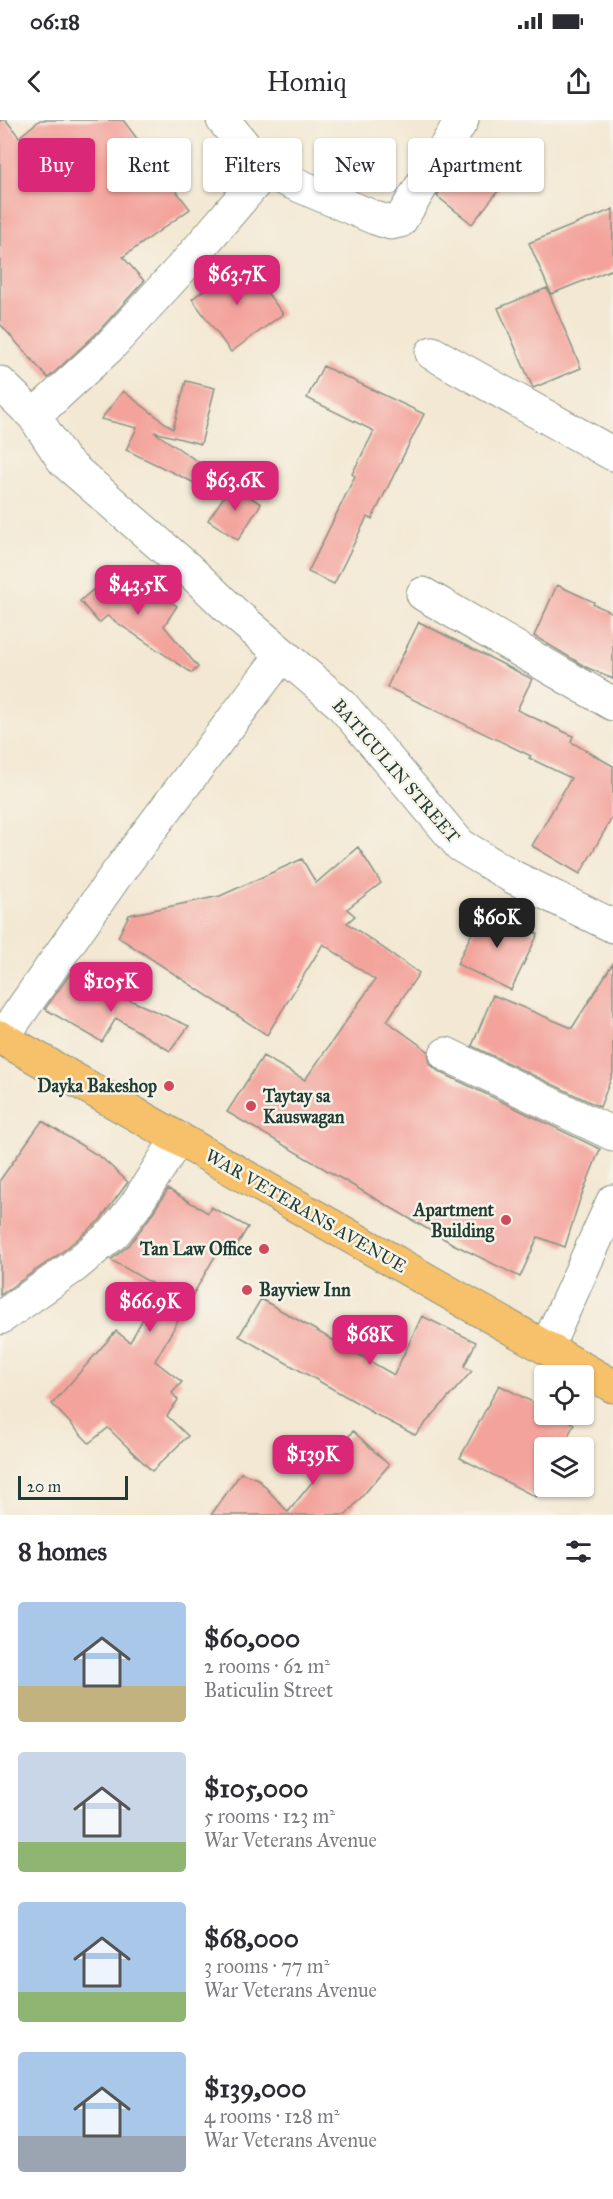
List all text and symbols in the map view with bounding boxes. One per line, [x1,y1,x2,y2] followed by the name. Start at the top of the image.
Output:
[30,8,80,35] text: 06:18
[18,65,51,98] icon: back
[267,65,346,98] text: Homiq
[562,65,595,98] icon: share
[18,138,95,192] chip: Buy
[107,138,191,192] chip: Rent
[203,138,302,192] chip: Filters
[314,138,396,192] chip: New
[408,138,544,192] chip: Apartment
[188,255,286,306] pin: $63.7K
[208,262,266,286] text: $63.7K
[186,461,284,512] pin: $63.6K
[206,468,264,492] text: $63.6K
[89,565,187,616] pin: $43.5K
[109,572,167,596] text: $43.5K
[328,695,464,847] street label: BATICULIN STREET
[461,898,533,949] pin: $60K
[473,905,521,929] text: $60K
[69,962,153,1013] pin: $105K
[84,969,138,993] text: $105K
[37,1075,157,1098] place label: Dayka Bakeshop
[162,1079,176,1093] marker: Dayka Bakeshop
[262,1085,345,1129] place label: Taytay sa Kauswagan
[244,1099,258,1113] marker: Taytay sa Kauswagan
[202,1144,410,1278] street label: WAR VETERANS AVENUE
[413,1199,495,1243] place label: Apartment Building
[499,1213,513,1227] marker: Apartment Building
[139,1238,252,1260] place label: Tan Law Office
[257,1242,271,1256] marker: Tan Law Office
[259,1279,351,1302] place label: Bayview Inn
[101,1282,199,1333] pin: $66.9K
[240,1283,254,1297] marker: Bayview Inn
[119,1289,181,1313] text: $66.9K
[334,1315,406,1366] pin: $68K
[346,1322,394,1346] text: $68K
[534,1365,594,1497] map controls
[534,1365,594,1425] button: locate
[271,1435,355,1486] pin: $139K
[534,1437,594,1497] button: layers
[287,1442,339,1466] text: $139K
[18,1473,128,1500] scale bar
[27,1477,61,1496] text: 20 m
[18,1535,107,1567] text: 8 homes
[562,1535,595,1568] icon: filters
[204,1622,300,1654] text: $60,000
[66,1626,138,1698] icon: home
[204,1654,330,1678] text: 2 rooms · 62 m²
[204,1678,333,1702] text: Baticulin Street
[204,1772,308,1804] text: $105,000
[66,1776,138,1848] icon: home
[204,1804,335,1828] text: 5 rooms · 123 m²
[204,1828,377,1852] text: War Veterans Avenue
[204,1922,299,1954] text: $68,000
[66,1926,138,1998] icon: home
[204,1954,329,1978] text: 3 rooms · 77 m²
[204,1978,377,2002] text: War Veterans Avenue
[204,2072,306,2104] text: $139,000
[66,2076,138,2148] icon: home
[204,2104,340,2128] text: 4 rooms · 128 m²
[204,2128,377,2152] text: War Veterans Avenue

